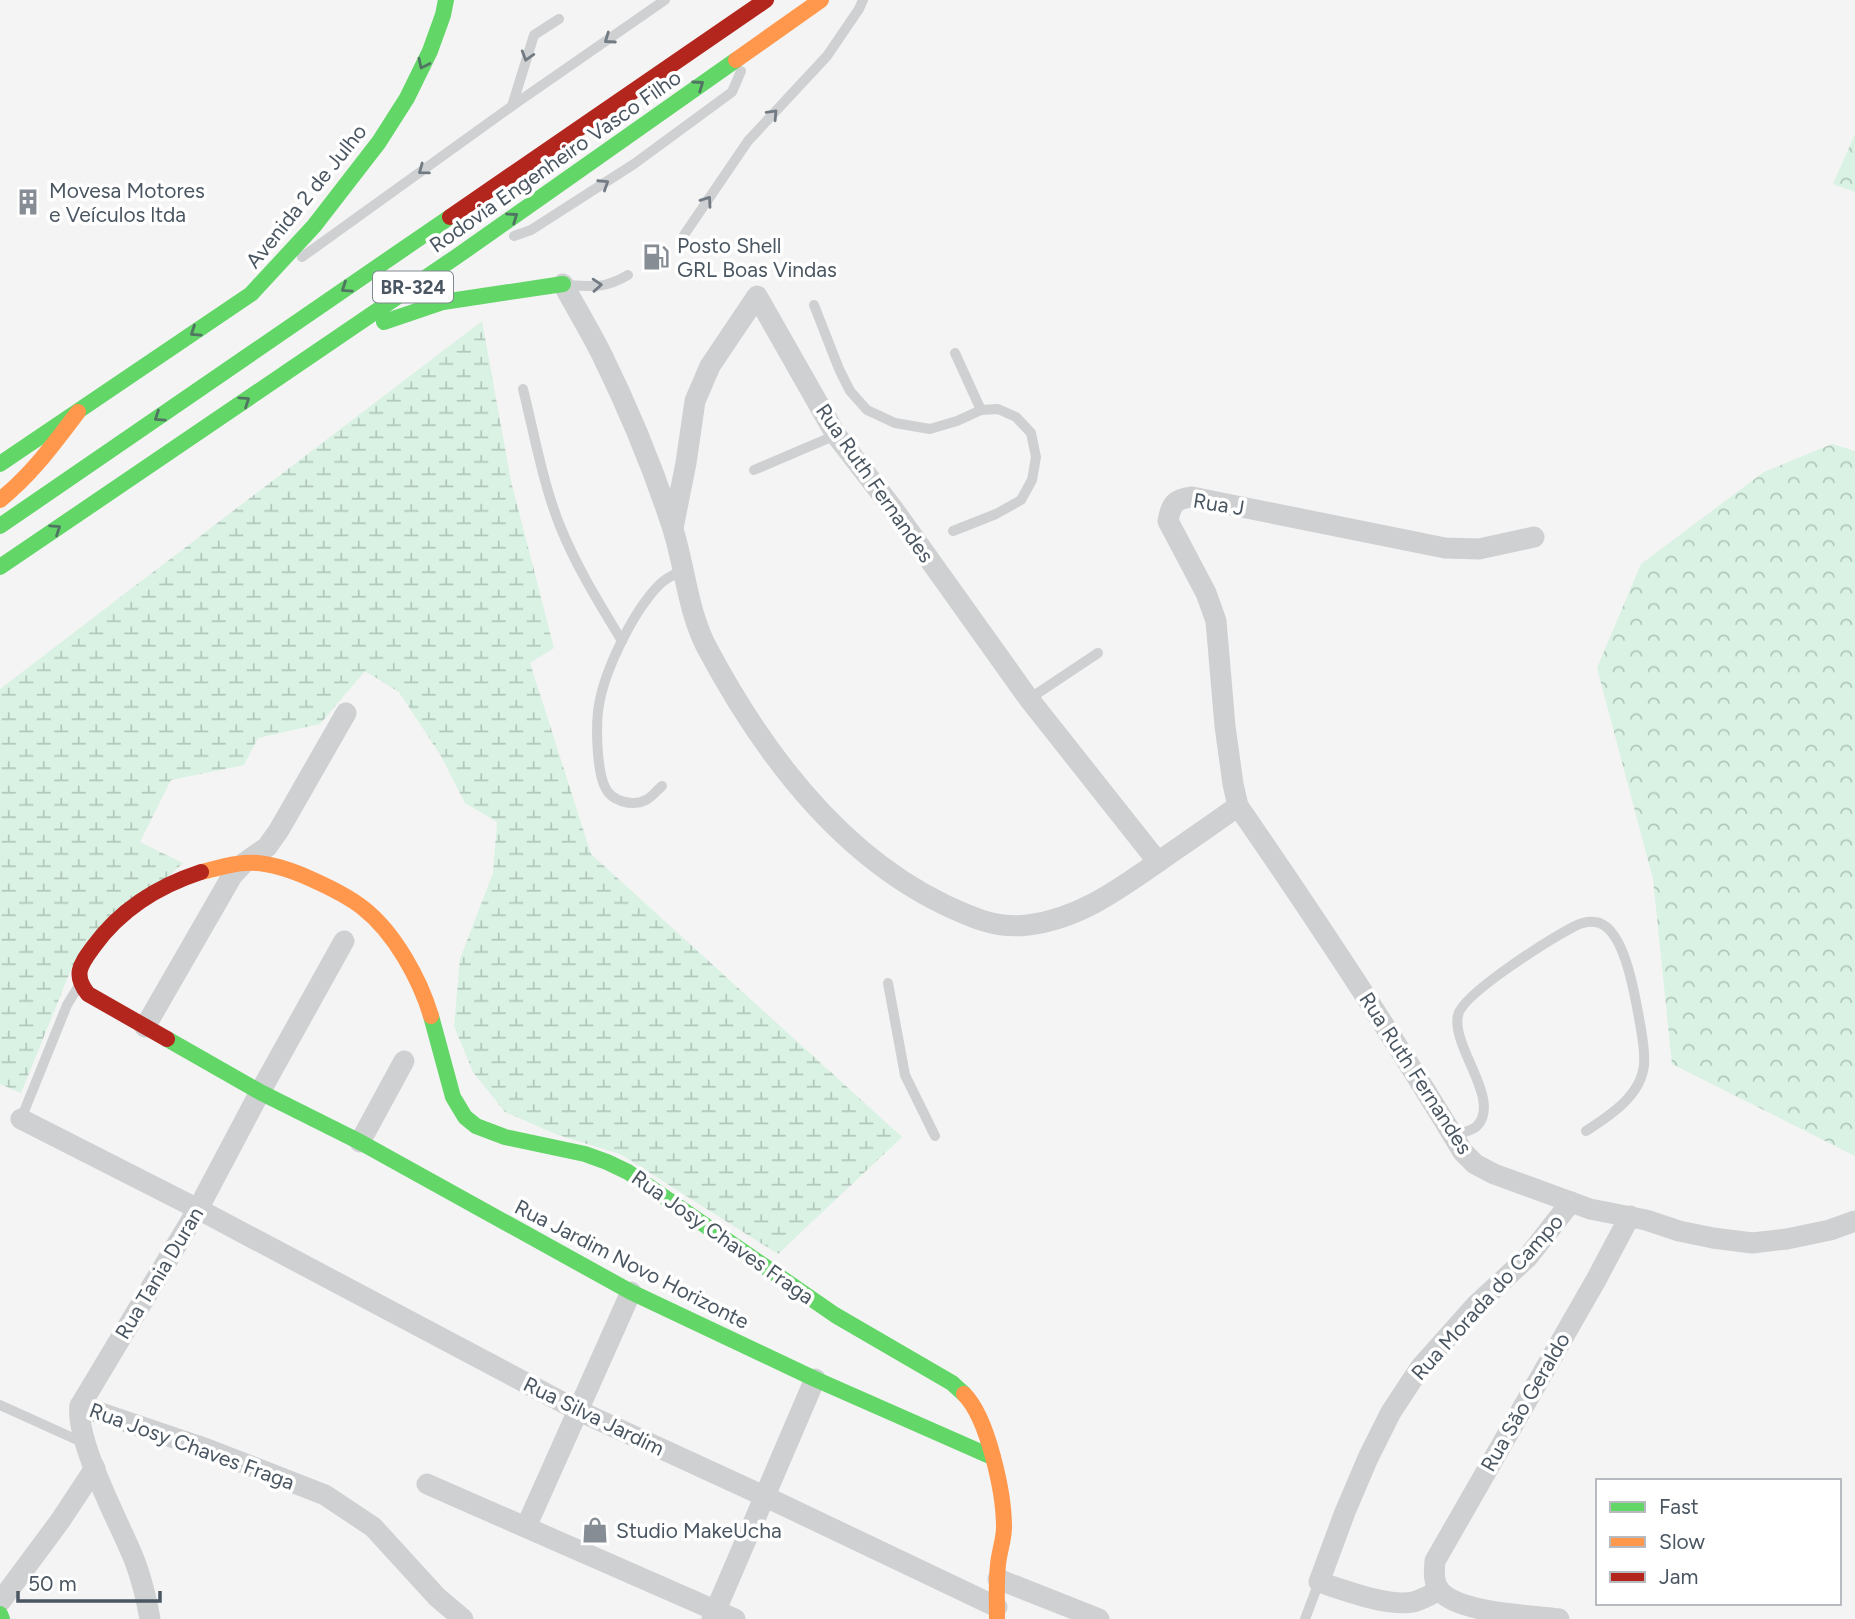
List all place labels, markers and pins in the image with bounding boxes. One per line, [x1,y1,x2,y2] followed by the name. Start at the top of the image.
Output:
[49,178,205,227] place label: Movesa Motores e Veículos ltda
[13,187,43,217] building icon: Movesa Motores e Veículos ltda
[677,233,837,282] place label: Posto Shell GRL Boas Vindas
[641,242,671,272] fuel station icon: Posto Shell GRL Boas Vindas
[580,1515,610,1545] shop icon: Studio MakeUcha
[616,1518,782,1543] place label: Studio MakeUcha

